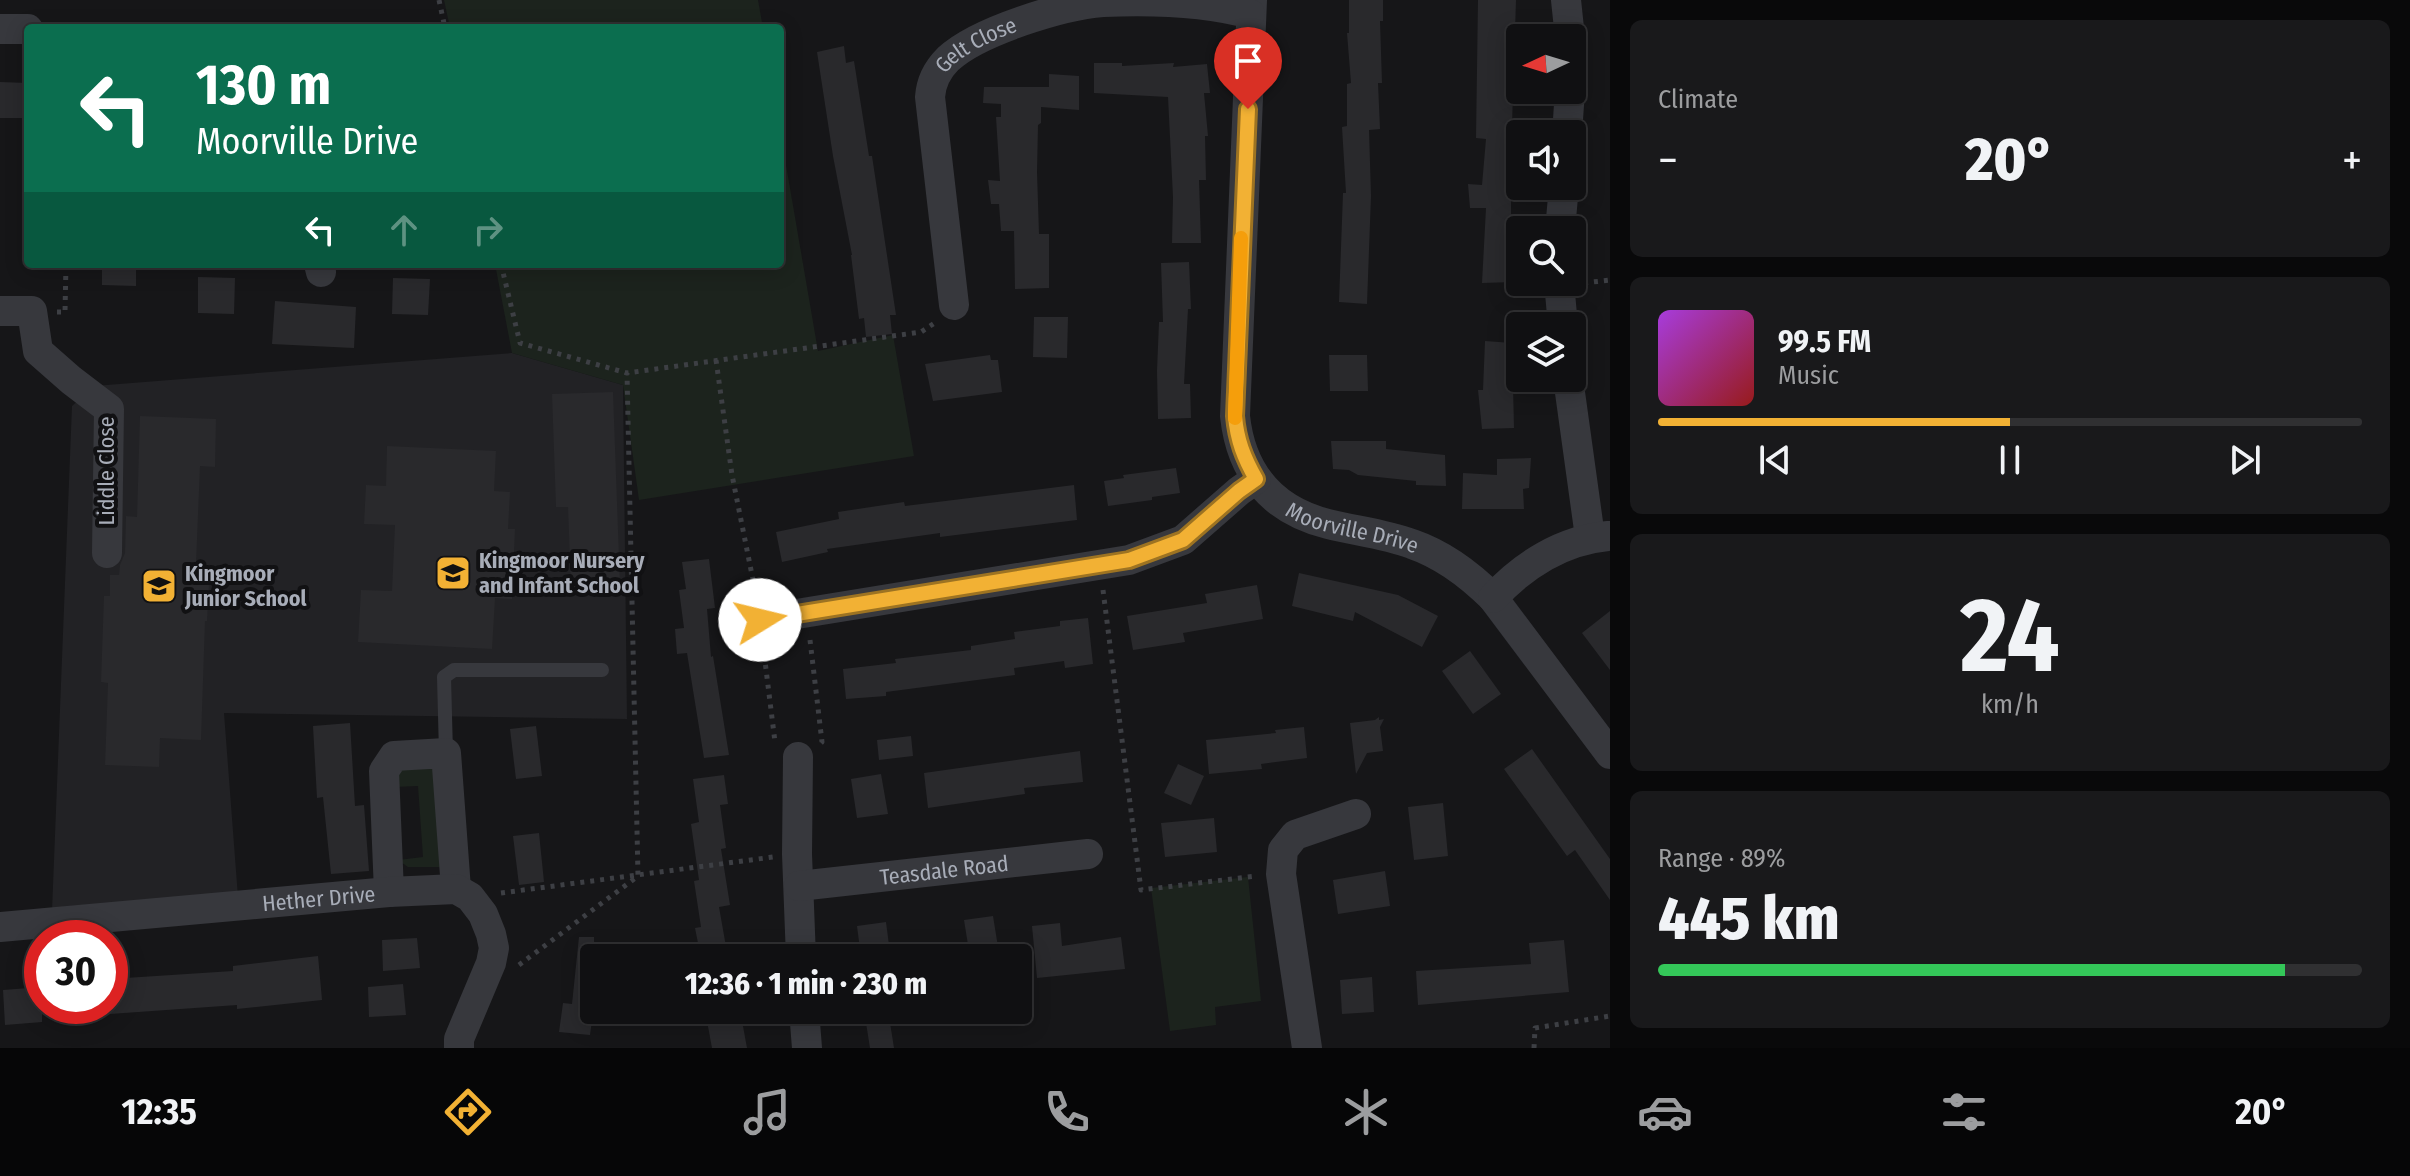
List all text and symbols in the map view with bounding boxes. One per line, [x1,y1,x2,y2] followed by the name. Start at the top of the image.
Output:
[929,11,1020,78] street label: Gelt Close
[1506,24,1586,104] north arrow
[1506,24,1586,392] map controls
[1214,27,1282,109] pin
[1226,39,1270,83] icon: arrive
[196,52,331,119] text: 130 m
[64,56,168,160] icon: left
[1658,84,1738,115] text: Climate
[196,120,418,164] text: Moorville Drive
[1506,120,1586,200] button: sound
[1965,124,2055,196] text: 20°
[1658,134,1678,187] text: −
[2342,134,2362,187] text: +
[298,208,342,252] icon: left
[382,208,426,252] icon: ahead
[466,208,510,252] icon: right
[1506,216,1586,296] button: search
[1506,312,1586,392] button: layers
[1778,324,1871,360] text: 99.5 FM
[1778,360,1839,391] text: Music
[93,416,120,526] street label: Liddle Close
[1753,438,1797,482] icon: previous
[1988,438,2032,482] icon: pause
[2223,438,2267,482] icon: next
[1281,496,1422,559] street label: Moorville Drive
[479,547,645,599] place label: Kingmoor Nursery and Infant School
[434,554,472,592] school or university icon: Kingmoor Nursery and Infant School
[184,560,307,612] place label: Kingmoor Junior School
[140,567,178,605] school or university icon: Kingmoor Junior School
[1960,574,2060,699] text: 24
[718,578,802,662] position arrow
[1981,689,2039,720] text: km/h
[1658,843,1785,874] text: Range · 89%
[878,849,1010,890] street label: Teasdale Road
[261,880,376,917] street label: Hether Drive
[1658,883,1839,955] text: 445 km
[24,920,128,1024] speed limit sign: 30
[685,966,927,1002] text: 12:36 · 1 min · 230 m
[440,1084,496,1140] icon: directions
[739,1084,795,1140] icon: music
[1039,1084,1095,1140] icon: phone
[1338,1084,1394,1140] icon: climate
[1637,1084,1693,1140] icon: car
[1936,1084,1992,1140] icon: filters
[122,1090,197,1134] text: 12:35
[2235,1090,2288,1134] text: 20°

